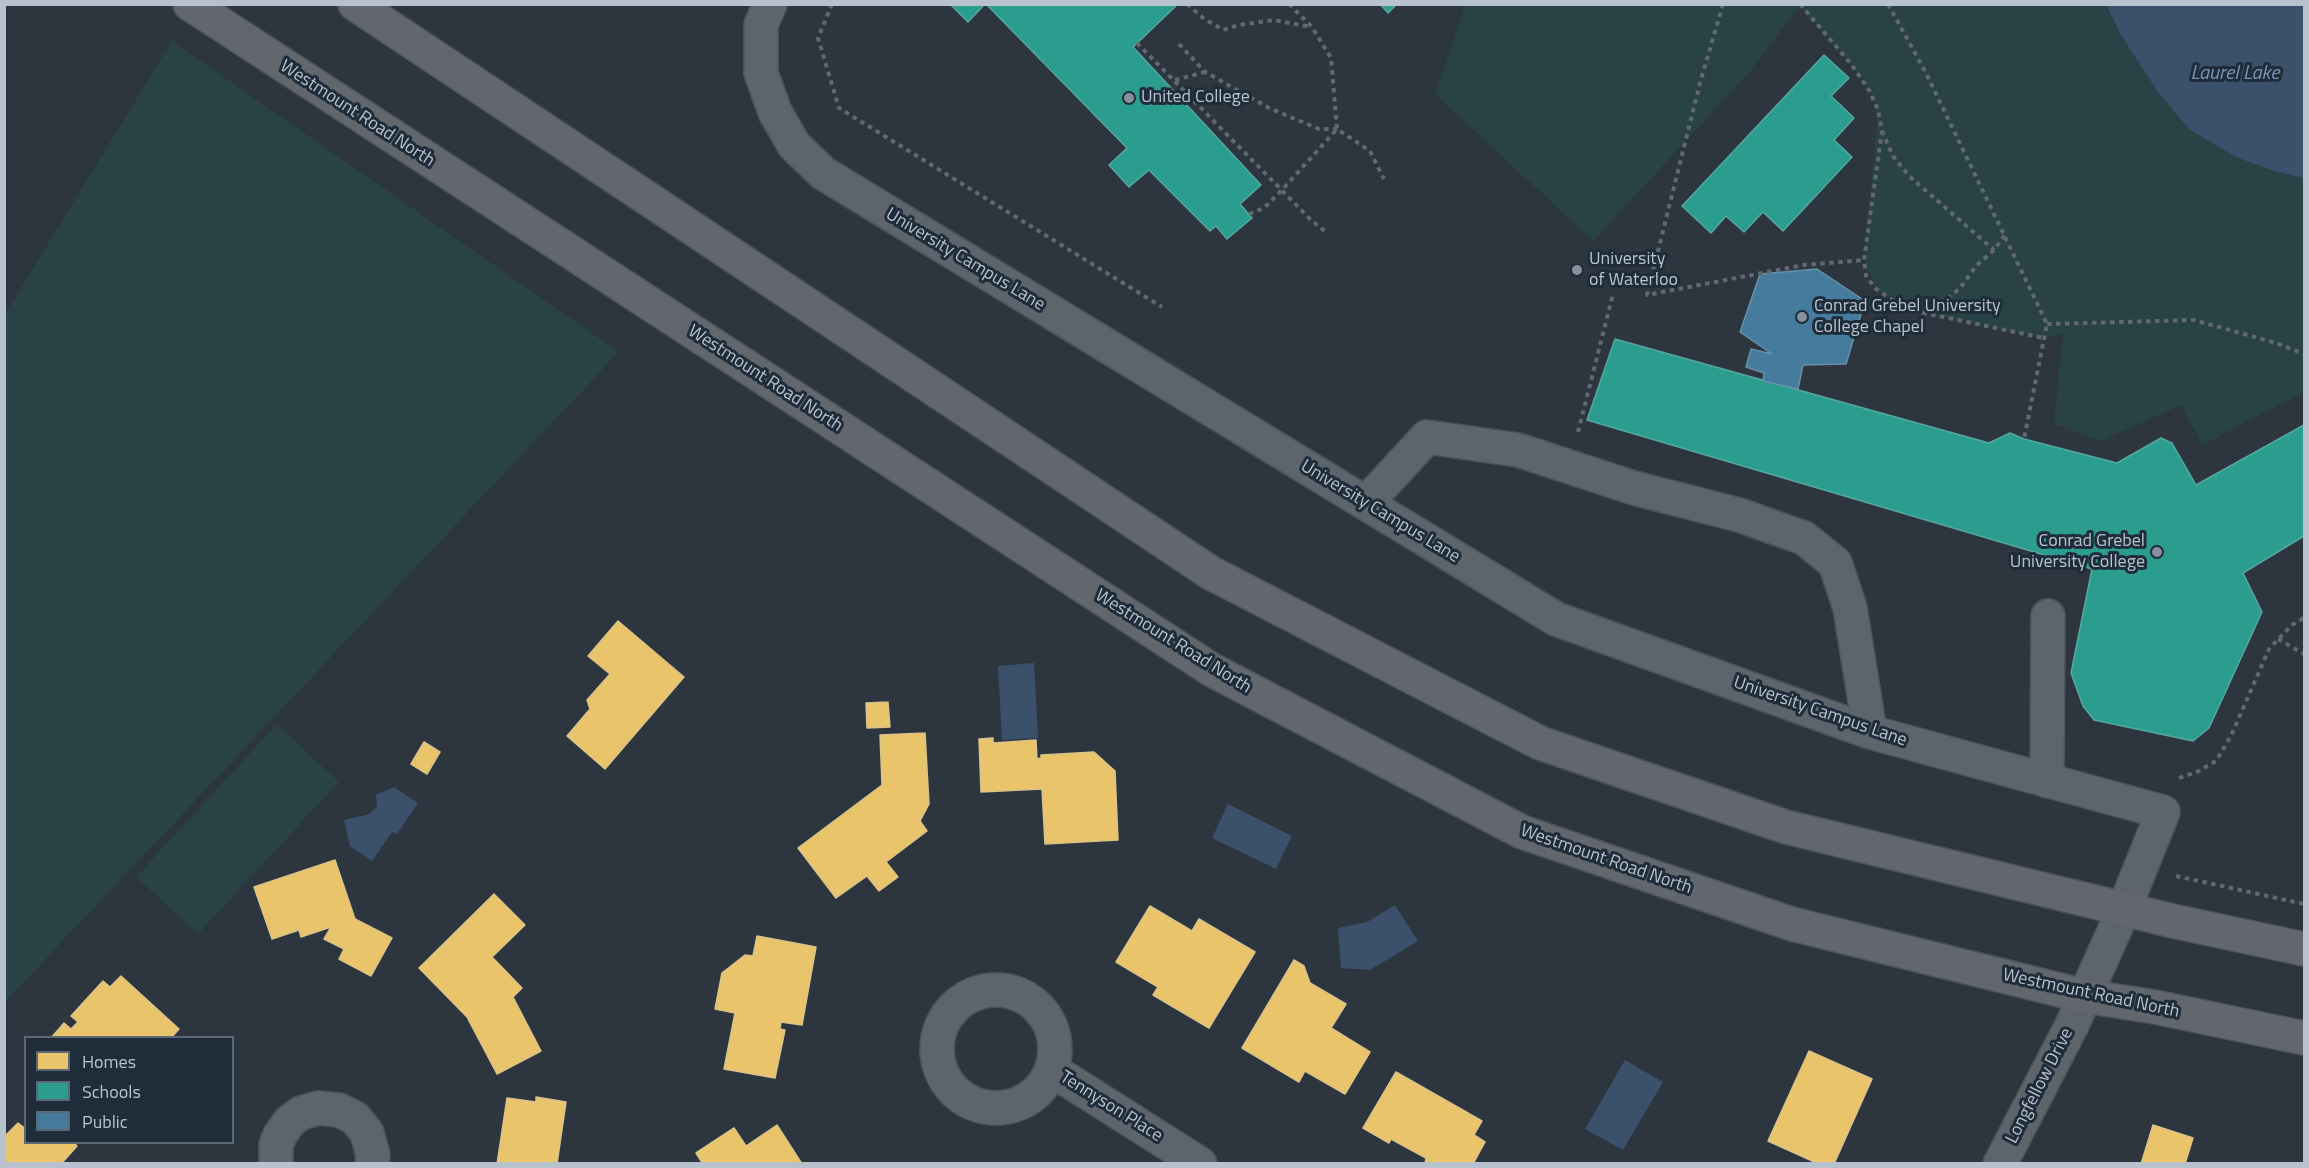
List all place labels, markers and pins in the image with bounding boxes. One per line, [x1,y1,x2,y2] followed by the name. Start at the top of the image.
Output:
[1141,87,1250,109] place label: United College
[1122,91,1136,105] marker: United College
[1589,249,1678,292] place label: University of Waterloo
[1570,263,1584,277] marker: University of Waterloo
[1814,296,2001,338] place label: Conrad Grebel University College Chapel
[1795,310,1809,324] marker: Conrad Grebel University College Chapel
[2010,531,2145,574] place label: Conrad Grebel University College
[2150,545,2164,559] marker: Conrad Grebel University College

